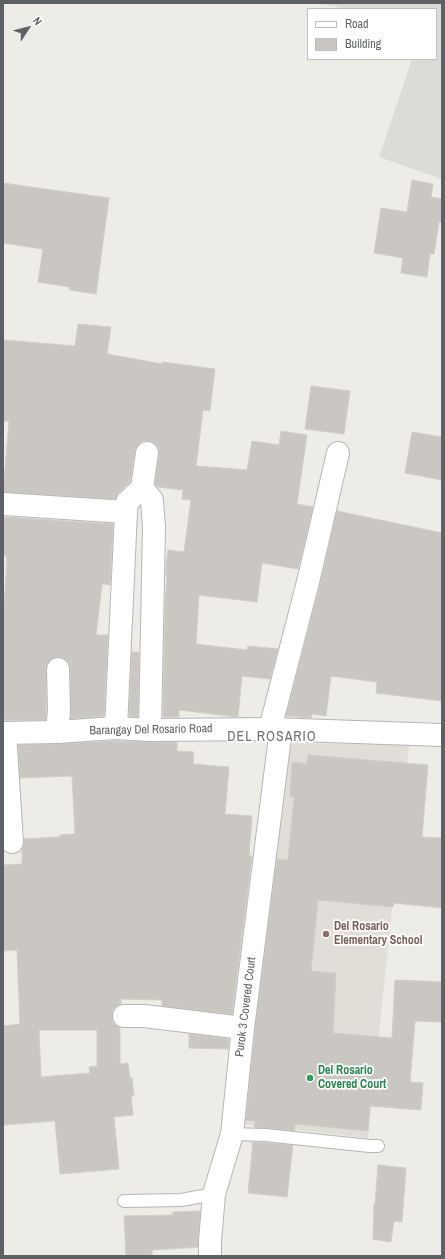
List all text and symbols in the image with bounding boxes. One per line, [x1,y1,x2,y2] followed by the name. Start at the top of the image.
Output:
[8,8,48,48] north arrow
[307,8,437,60] legend
[30,14,45,28] text: N
[345,16,369,32] text: Road
[345,36,381,52] text: Building
[89,722,213,738] street label: Barangay Del Rosario Road
[227,729,317,745] district label: DEL ROSARIO
[334,920,423,948] place label: Del Rosario Elementary School
[321,929,331,939] marker: Del Rosario Elementary School
[233,956,259,1058] street label: Purok 3 Covered Court
[318,1064,386,1092] place label: Del Rosario Covered Court
[305,1073,315,1083] marker: Del Rosario Covered Court

